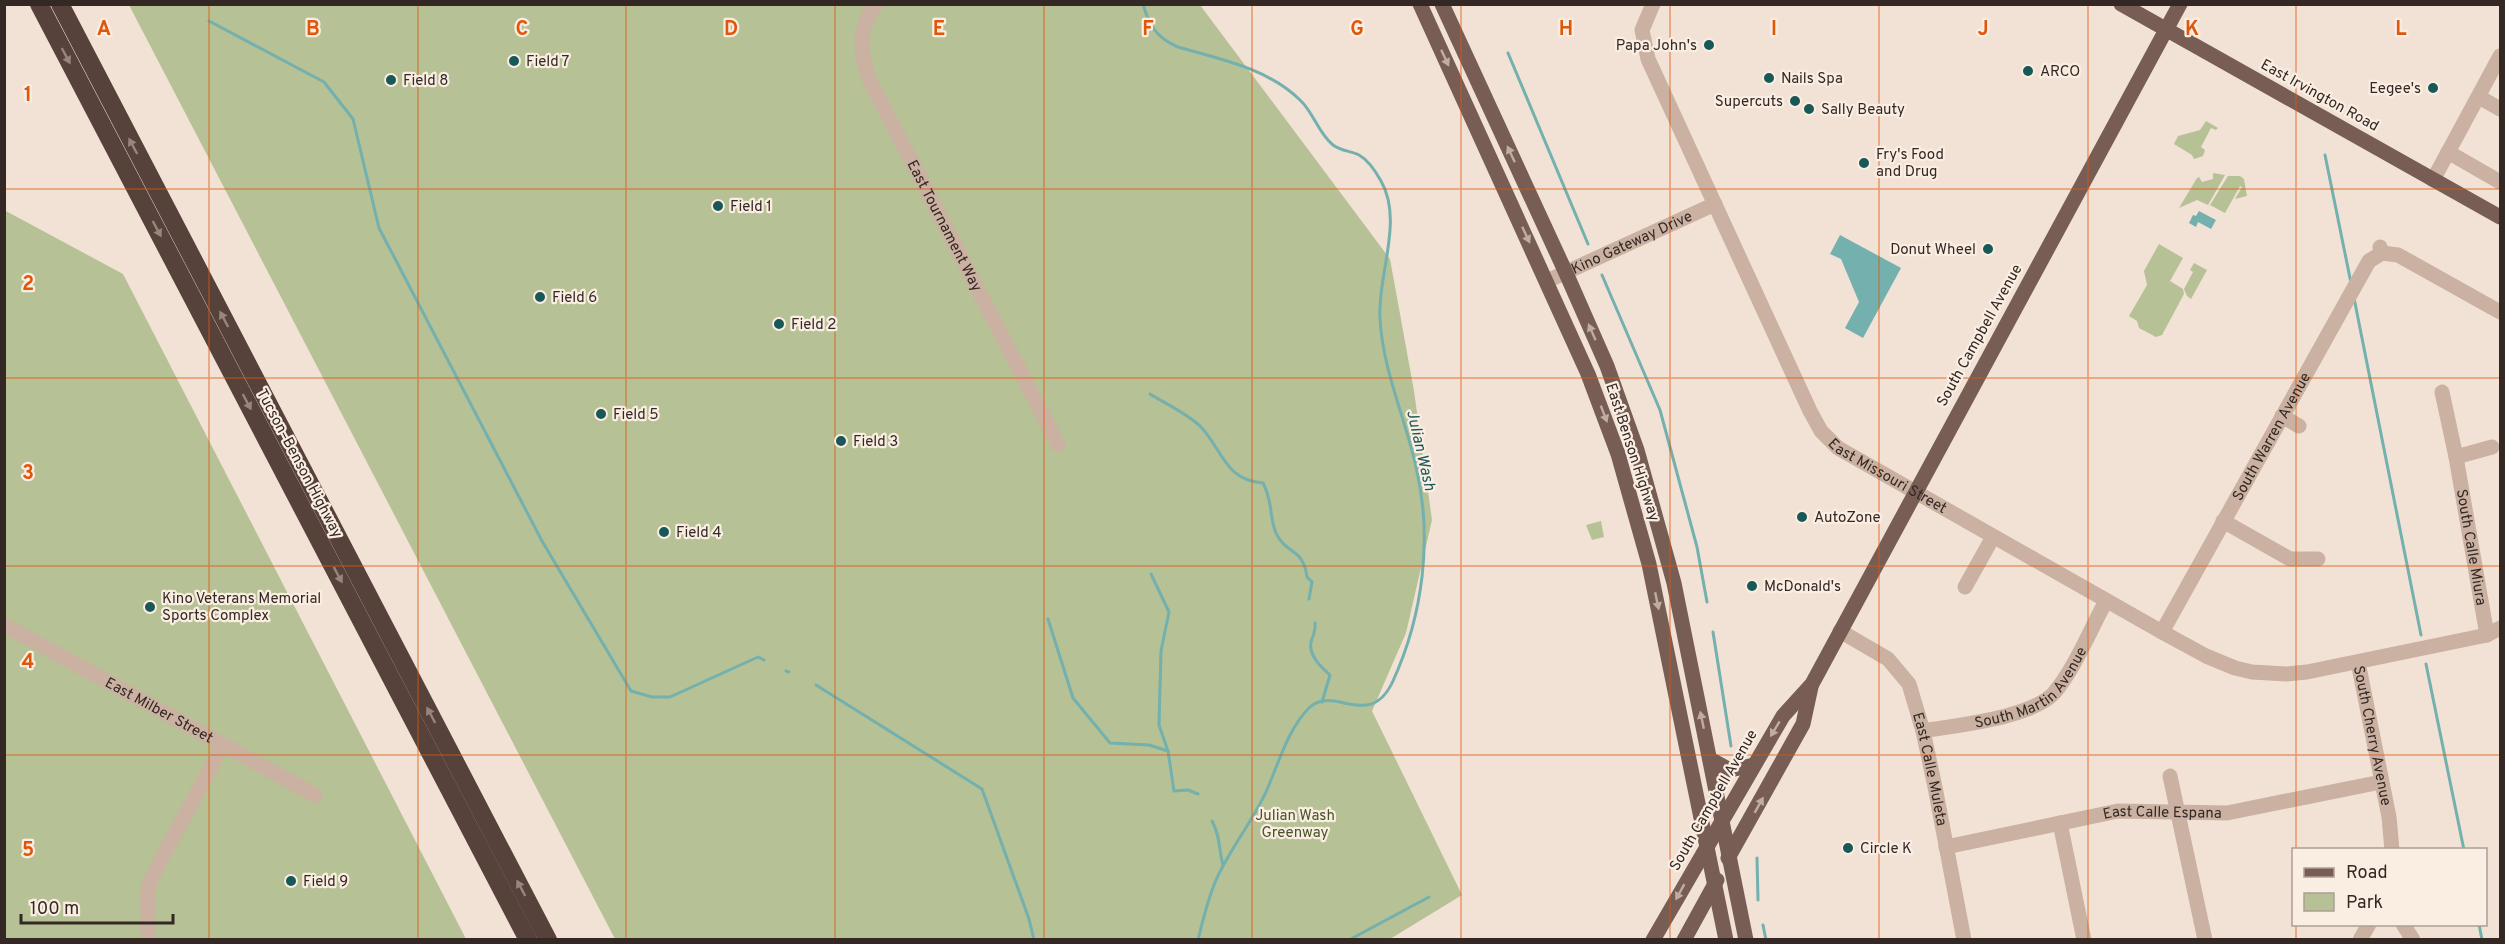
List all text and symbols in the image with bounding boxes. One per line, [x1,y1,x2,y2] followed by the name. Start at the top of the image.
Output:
[97,17,111,43] text: A
[306,17,320,43] text: B
[516,17,528,43] text: C
[724,17,738,43] text: D
[933,17,945,43] text: E
[1142,17,1154,43] text: F
[1350,17,1364,43] text: G
[1559,17,1573,43] text: H
[1771,17,1777,43] text: I
[1977,17,1989,43] text: J
[2185,17,2199,43] text: K
[2395,17,2407,43] text: L
[1616,37,1697,56] place label: Papa John's
[1702,38,1716,52] marker: Papa John's
[62,48,71,65] one-way arrow
[1440,49,1449,66] one-way arrow
[526,53,570,72] place label: Field 7
[507,54,521,68] marker: Field 7
[2257,56,2382,137] street label: East Irvington Road
[2040,63,2080,82] place label: ARCO
[2021,64,2035,78] marker: ARCO
[1781,70,1843,89] place label: Nails Spa
[1762,71,1776,85] marker: Nails Spa
[403,72,448,91] place label: Field 8
[384,73,398,87] marker: Field 8
[2369,80,2421,99] place label: Eegee's
[2426,81,2440,95] marker: Eegee's
[24,83,32,109] text: 1
[1715,93,1783,112] place label: Supercuts
[1788,94,1802,108] marker: Supercuts
[1821,101,1905,120] place label: Sally Beauty
[1802,102,1816,116] marker: Sally Beauty
[129,137,139,155] one-way arrow
[1507,146,1516,163] one-way arrow
[1876,146,1944,182] place label: Fry's Food and Drug
[1857,156,1871,170] marker: Fry's Food and Drug
[902,157,985,295] street label: East Tournament Way
[730,198,772,217] place label: Field 1
[711,199,725,213] marker: Field 1
[1569,208,1696,280] street label: Kino Gateway Drive
[152,221,162,238] one-way arrow
[1521,226,1531,244] one-way arrow
[1890,241,1976,260] place label: Donut Wheel
[1981,242,1995,256] marker: Donut Wheel
[1933,261,2027,410] street label: South Campbell Avenue
[22,272,34,298] text: 2
[552,289,597,308] place label: Field 6
[533,290,547,304] marker: Field 6
[219,310,229,327] one-way arrow
[791,316,836,335] place label: Field 2
[772,317,786,331] marker: Field 2
[1587,322,1597,340] one-way arrow
[2229,370,2316,505] street label: South Warren Avenue
[1600,381,1663,524] street label: East Benson Highway
[251,386,346,542] street label: Tucson–Benson Highway
[242,394,252,411] one-way arrow
[1599,405,1609,423] one-way arrow
[613,406,659,425] place label: Field 5
[594,407,608,421] marker: Field 5
[1401,408,1439,493] water label: Julian Wash
[853,433,898,452] place label: Field 3
[834,434,848,448] marker: Field 3
[1823,435,1950,519] street label: East Missouri Street
[22,461,34,487] text: 3
[2451,488,2490,607] street label: South Calle Miura
[1814,509,1881,528] place label: AutoZone
[1795,510,1809,524] marker: AutoZone
[676,524,722,543] place label: Field 4
[657,525,671,539] marker: Field 4
[333,566,343,583] one-way arrow
[1764,578,1841,597] place label: McDonald's
[1745,579,1759,593] marker: McDonald's
[162,590,321,626] place label: Kino Veterans Memorial Sports Complex
[1653,592,1662,611] one-way arrow
[143,600,157,614] marker: Kino Veterans Memorial Sports Complex
[1973,644,2092,734] street label: South Martin Avenue
[22,650,34,676] text: 4
[2348,664,2395,807] street label: South Cherry Avenue
[101,674,216,748] street label: East Milber Street
[426,706,436,723] one-way arrow
[1907,710,1950,828] street label: East Calle Muleta
[1697,711,1706,730] one-way arrow
[1770,721,1780,738] one-way arrow
[1666,727,1762,875] street label: South Campbell Avenue
[1754,796,1764,813] one-way arrow
[2101,803,2222,825] street label: East Calle Espana
[1255,807,1335,843] park label: Julian Wash Greenway
[22,838,34,864] text: 5
[1860,840,1912,859] place label: Circle K
[1841,841,1855,855] marker: Circle K
[2292,848,2487,926] legend
[2346,862,2388,885] text: Road
[303,873,348,892] place label: Field 9
[284,874,298,888] marker: Field 9
[516,879,526,896] one-way arrow
[1675,883,1685,900] one-way arrow
[21,887,172,925] scale bar
[2346,892,2383,915] text: Park
[30,898,79,921] text: 100 m

